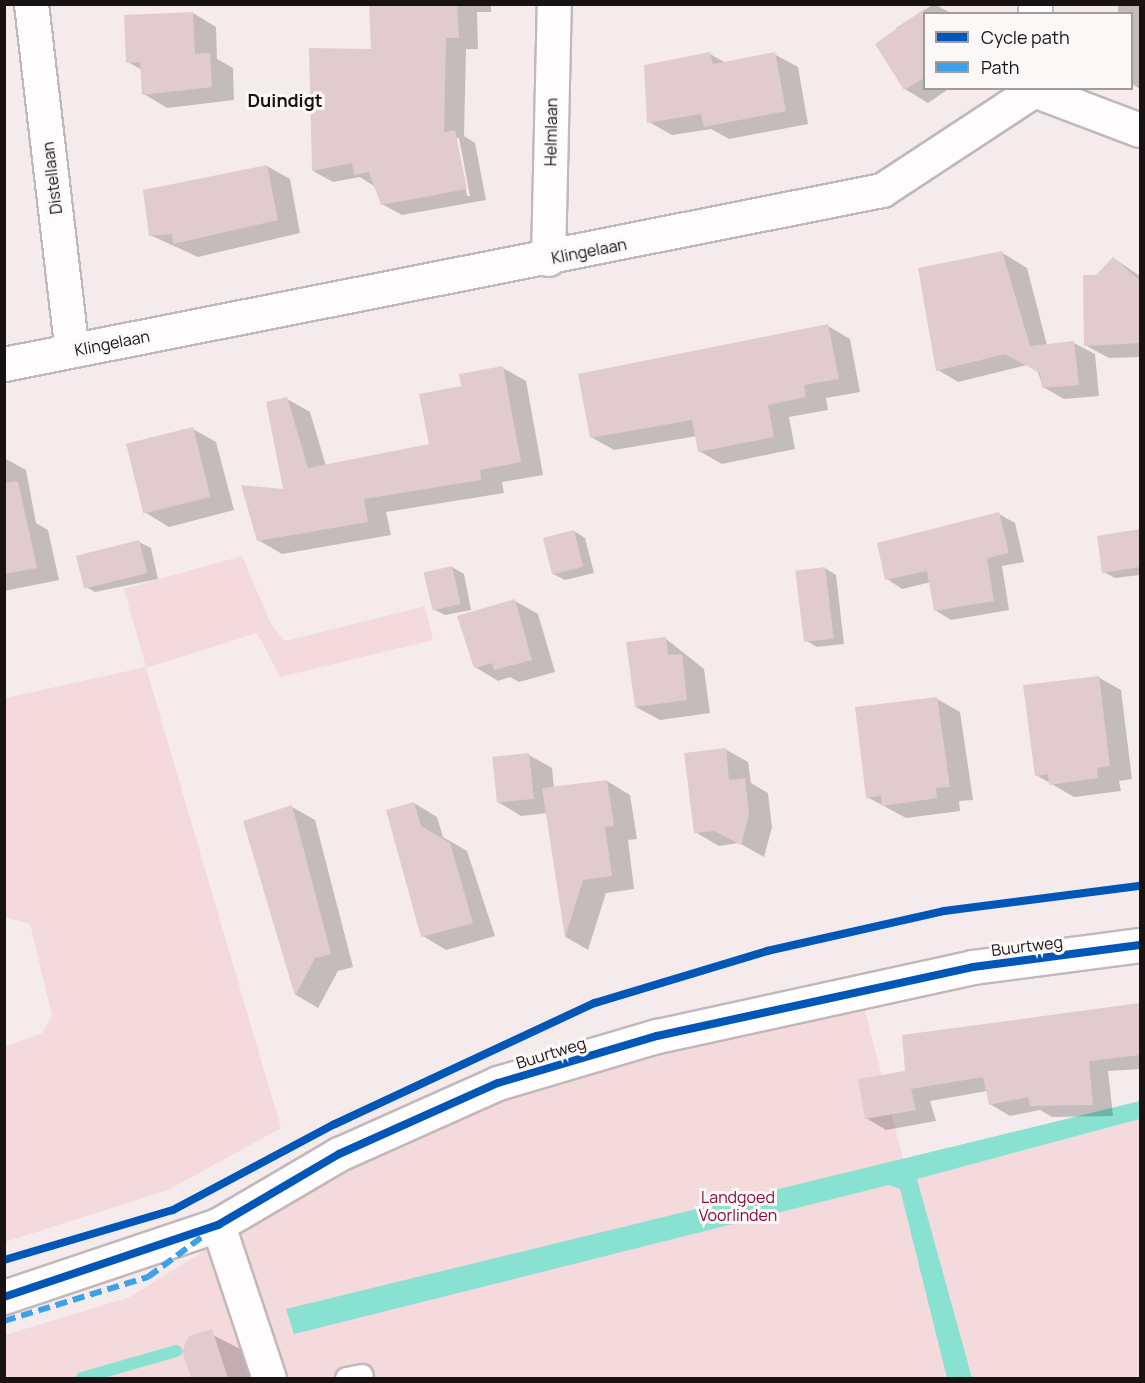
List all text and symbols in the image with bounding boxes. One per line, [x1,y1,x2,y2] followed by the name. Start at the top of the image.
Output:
[923,12,1133,90] legend
[981,25,1070,49] text: Cycle path
[981,55,1019,79] text: Path
[247,89,323,111] district label: Duindigt
[541,98,561,166] street label: Helmlaan
[38,141,66,215] street label: Distellaan
[550,234,628,268] street label: Klingelaan
[73,326,151,360] street label: Klingelaan
[990,932,1064,960] street label: Buurtweg
[514,1033,588,1073] street label: Buurtweg
[699,1187,777,1225] park label: Landgoed Voorlinden

